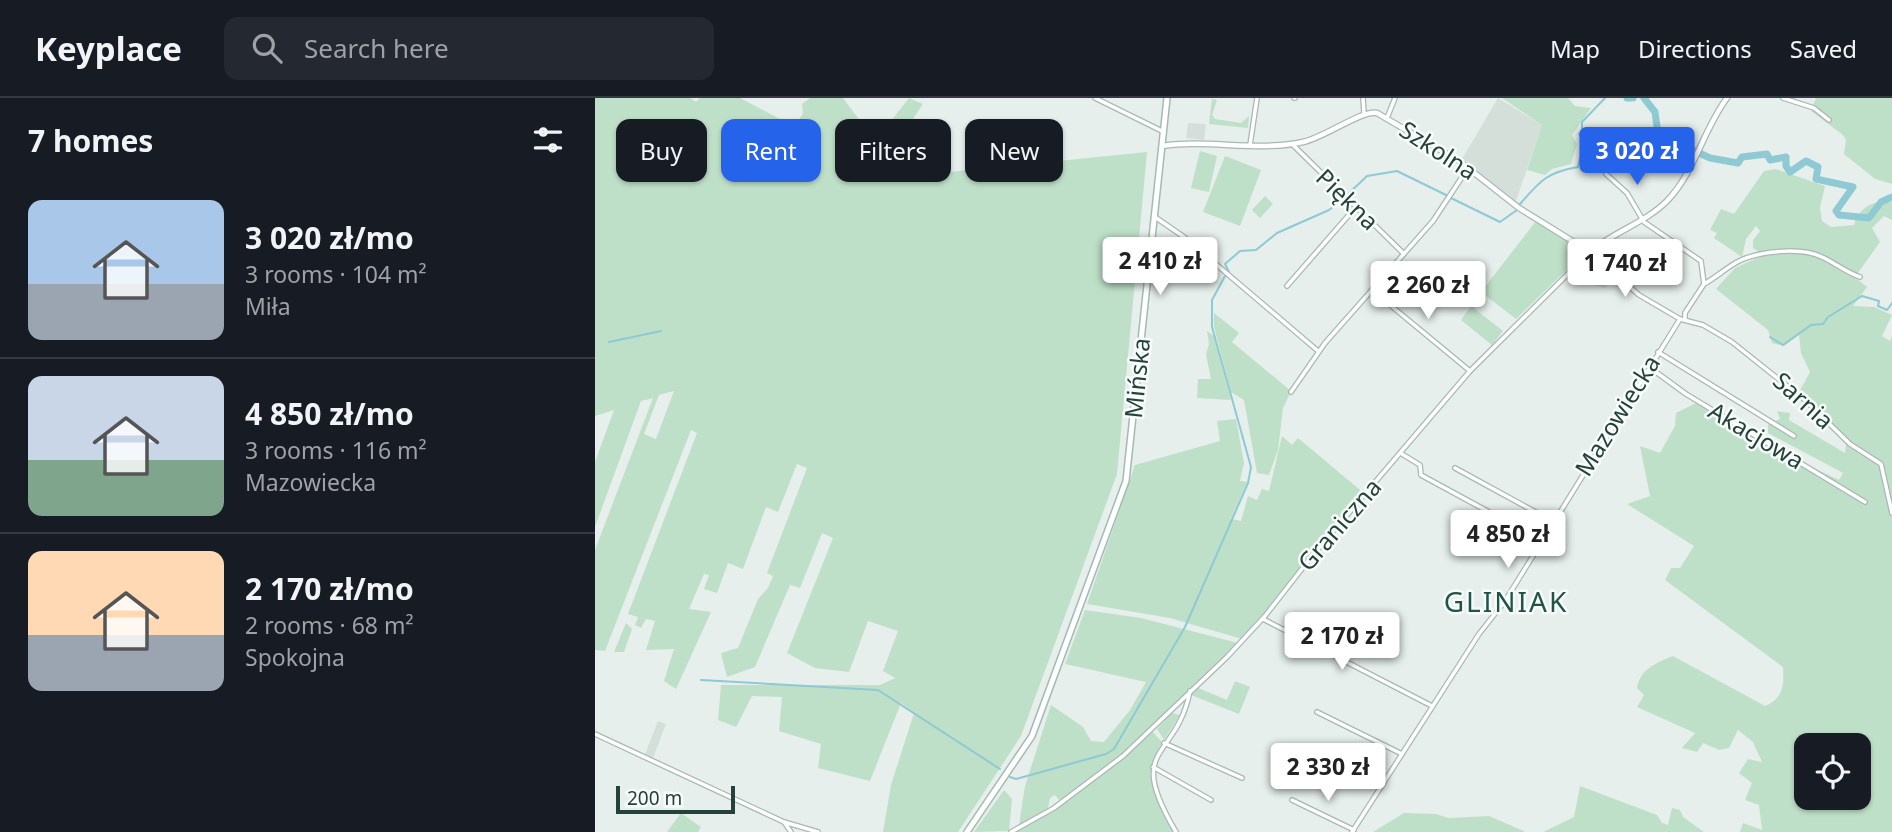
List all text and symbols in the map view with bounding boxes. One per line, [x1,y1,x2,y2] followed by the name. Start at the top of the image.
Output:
[224,17,714,80] search box
[35,26,182,71] text: Keyplace
[248,29,286,67] icon: search
[304,30,449,66] text: Search here
[1550,32,1600,65] text: Map
[1638,32,1752,65] text: Directions
[1790,32,1857,65] text: Saved
[1394,112,1484,187] street label: Szkolna
[616,119,707,182] chip: Buy
[721,119,821,182] chip: Rent
[835,119,951,182] chip: Filters
[965,119,1063,182] chip: New
[28,120,153,161] text: 7 homes
[529,121,567,159] icon: filters
[1565,127,1709,187] pin: 3 020 zł
[1596,134,1678,166] text: 3 020 zł
[1309,161,1387,237] street label: Piękna
[245,217,414,258] text: 3 020 zł/mo
[84,228,168,312] icon: home
[1088,238,1232,297] pin: 2 410 zł
[1553,240,1697,299] pin: 1 740 zł
[1119,244,1201,276] text: 2 410 zł
[1584,246,1666,278] text: 1 740 zł
[245,258,427,290] text: 3 rooms · 104 m²
[1356,262,1500,321] pin: 2 260 zł
[1387,268,1469,300] text: 2 260 zł
[245,290,291,322] text: Miła
[1116,336,1157,420] street label: Mińska
[1566,348,1667,482] street label: Mazowiecka
[1767,364,1841,436] street label: Sarnia
[245,393,414,434] text: 4 850 zł/mo
[1703,393,1811,476] street label: Akacjowa
[84,404,168,488] icon: home
[245,434,427,466] text: 3 rooms · 116 m²
[245,466,376,498] text: Mazowiecka
[1290,471,1388,577] street label: Graniczna
[1436,510,1580,570] pin: 4 850 zł
[1467,517,1549,549] text: 4 850 zł
[245,568,414,609] text: 2 170 zł/mo
[84,579,168,663] icon: home
[1444,582,1568,620] district label: GLINIAK
[245,609,414,641] text: 2 rooms · 68 m²
[1270,612,1414,672] pin: 2 170 zł
[1301,619,1383,651] text: 2 170 zł
[245,641,345,673] text: Spokojna
[1794,733,1871,810] map controls
[1794,733,1871,810] button: locate
[1256,744,1400,803] pin: 2 330 zł
[1287,750,1369,782] text: 2 330 zł
[616,783,735,815] scale bar
[627,785,682,811] text: 200 m

